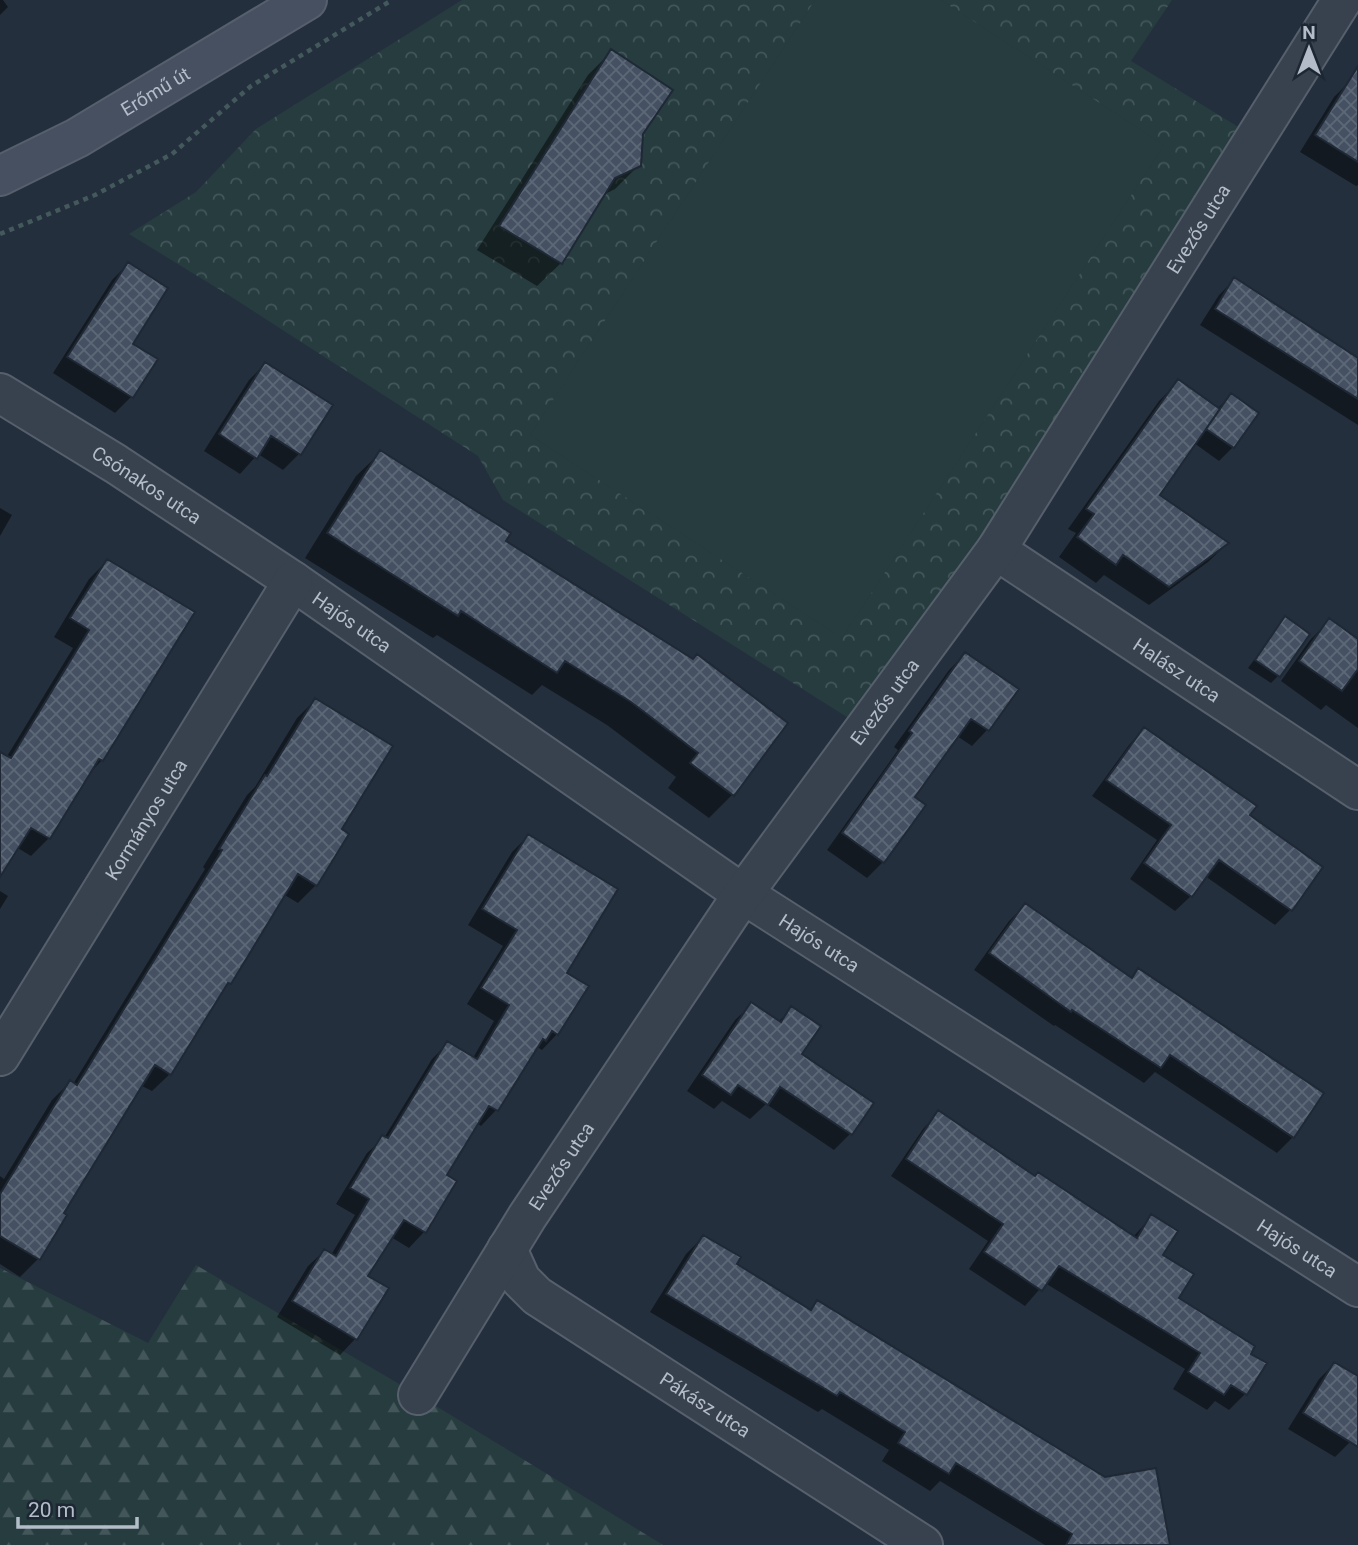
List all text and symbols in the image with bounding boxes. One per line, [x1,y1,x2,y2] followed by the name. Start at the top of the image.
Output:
[1274,14,1344,84] north arrow
[1302,21,1316,44] text: N
[117,62,194,121] street label: Erőmű út
[1162,180,1235,278] street label: Evezős utca
[88,441,205,529] street label: Csónakos utca
[308,587,396,658] street label: Hajós utca
[1129,633,1225,707] street label: Halász utca
[846,654,924,750] street label: Evezős utca
[100,755,192,884] street label: Kormányos utca
[775,909,864,977] street label: Hajós utca
[524,1118,599,1215] street label: Evezős utca
[1252,1214,1341,1283] street label: Hajós utca
[656,1367,755,1443] street label: Pákász utca
[18,1486,136,1530] scale bar
[28,1498,75,1522] text: 20 m

